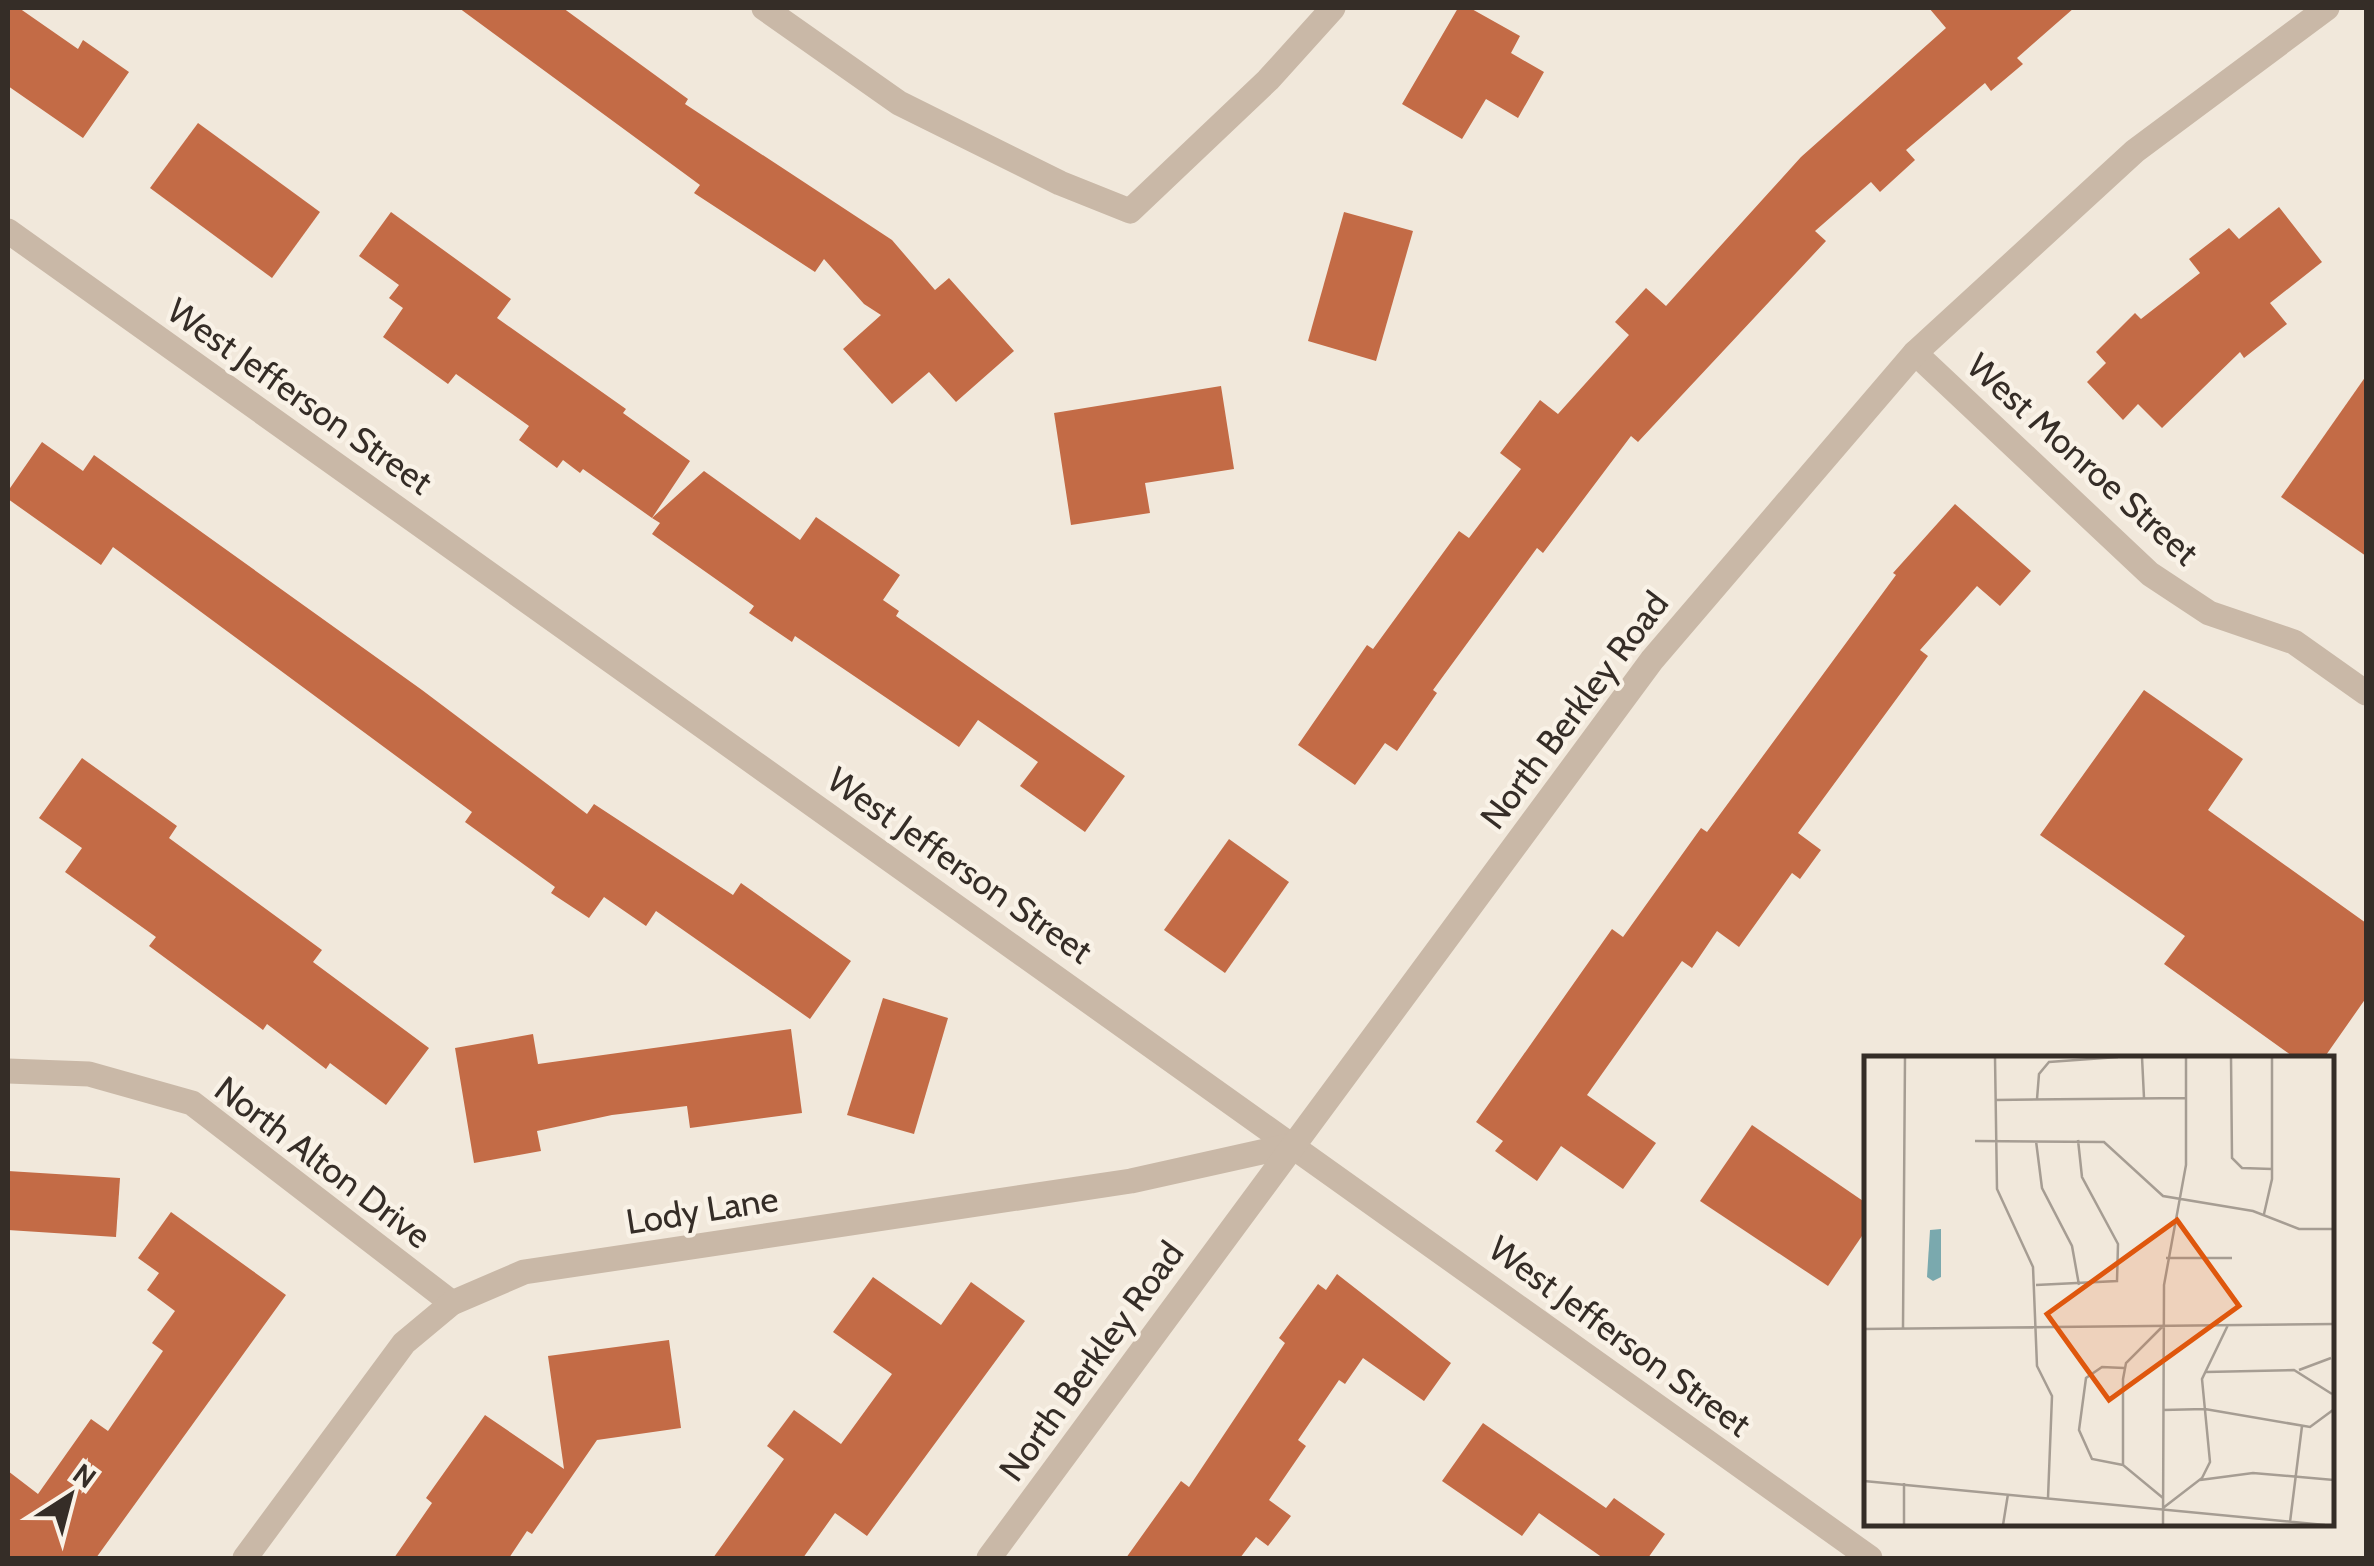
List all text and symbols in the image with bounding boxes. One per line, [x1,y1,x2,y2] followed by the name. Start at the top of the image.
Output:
[159,289,441,504] street label: West Jefferson Street
[1959,344,2208,574] street label: West Monroe Street
[1471,583,1677,837] street label: North Berkley Road
[819,758,1101,973] street label: West Jefferson Street
[1864,1056,2334,1526] inset map
[206,1067,440,1257] street label: North Alton Drive
[623,1177,781,1243] street label: Lody Lane
[1481,1227,1759,1446] street label: West Jefferson Street
[990,1233,1192,1489] street label: North Berkley Road
[20,1446,120,1546] north arrow
[67,1456,103,1495] text: N

